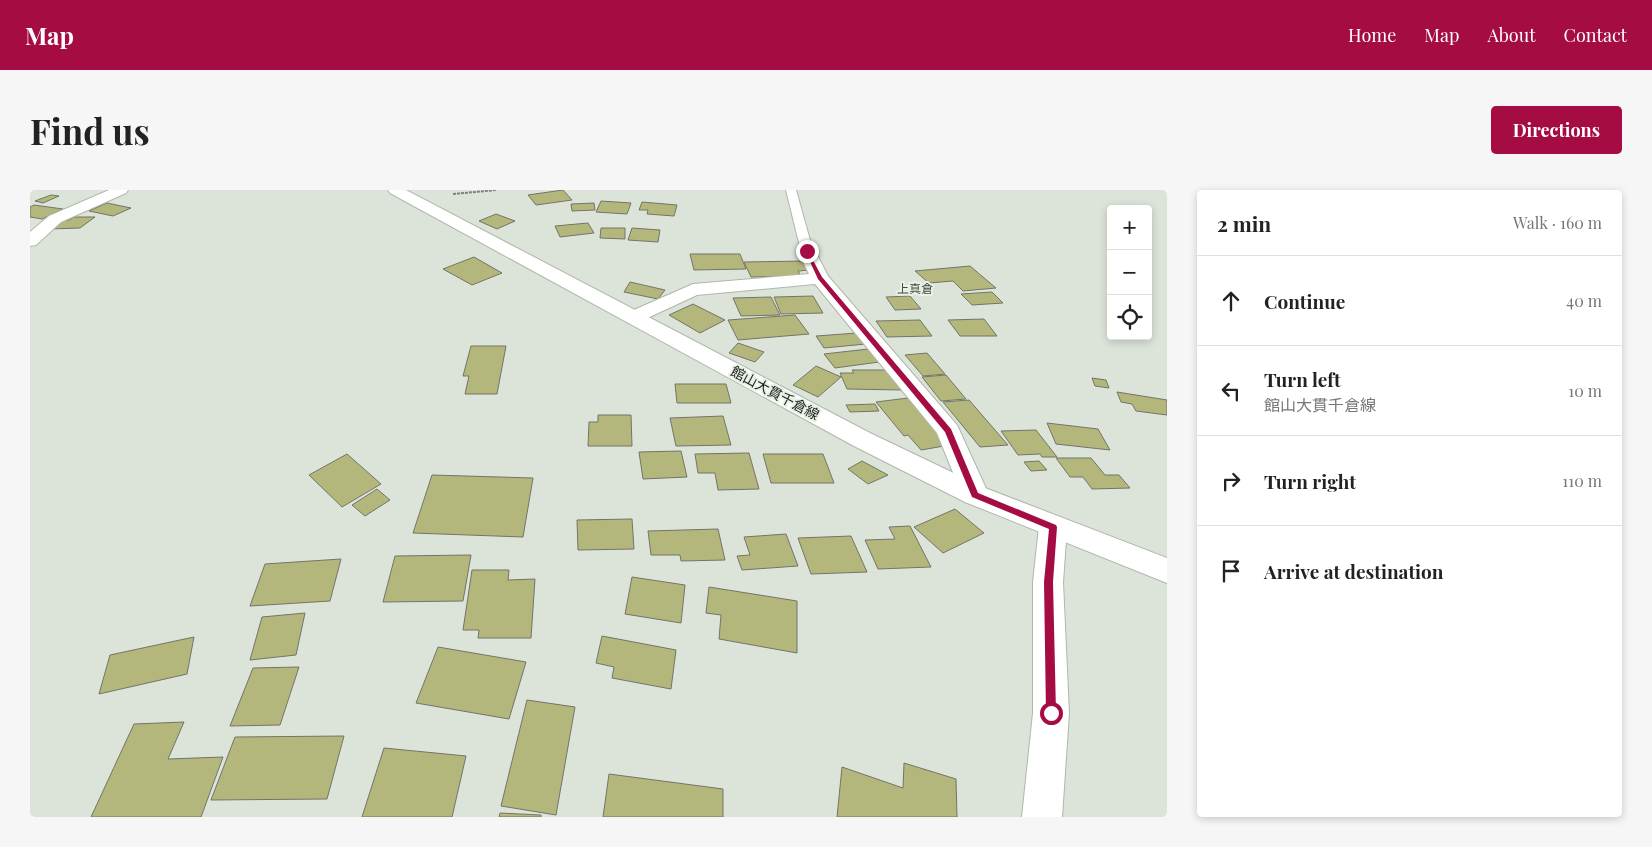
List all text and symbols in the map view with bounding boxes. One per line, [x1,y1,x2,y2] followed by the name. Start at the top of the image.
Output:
[25,19,74,51] text: Map
[1348,23,1396,47] text: Home
[1424,23,1459,47] text: Map
[1487,23,1536,47] text: About
[1564,23,1627,47] text: Contact
[1491,106,1622,154] button: Directions
[30,107,150,154] text: Find us
[1107,205,1152,340] map controls
[1107,205,1152,250] button: +
[1217,209,1271,237] text: 2 min
[1513,212,1602,233] text: Walk · 160 m
[796,240,819,263] route end
[1107,250,1152,295] button: −
[897,280,933,296] district label: 上真倉
[1217,287,1245,315] icon: ahead
[1264,288,1345,314] text: Continue
[1566,290,1602,311] text: 40 m
[1107,295,1152,340] button: locate
[728,361,823,424] street label: 館山大貫千倉線
[1264,366,1341,392] text: Turn left
[1217,377,1245,405] icon: left
[1568,380,1602,401] text: 10 m
[1264,394,1376,415] text: 館山大貫千倉線
[1217,467,1245,495] icon: right
[1264,468,1356,494] text: Turn right
[1562,470,1602,491] text: 110 m
[1217,557,1245,585] icon: arrive
[1264,558,1444,584] text: Arrive at destination
[1040,702,1063,725] route start

